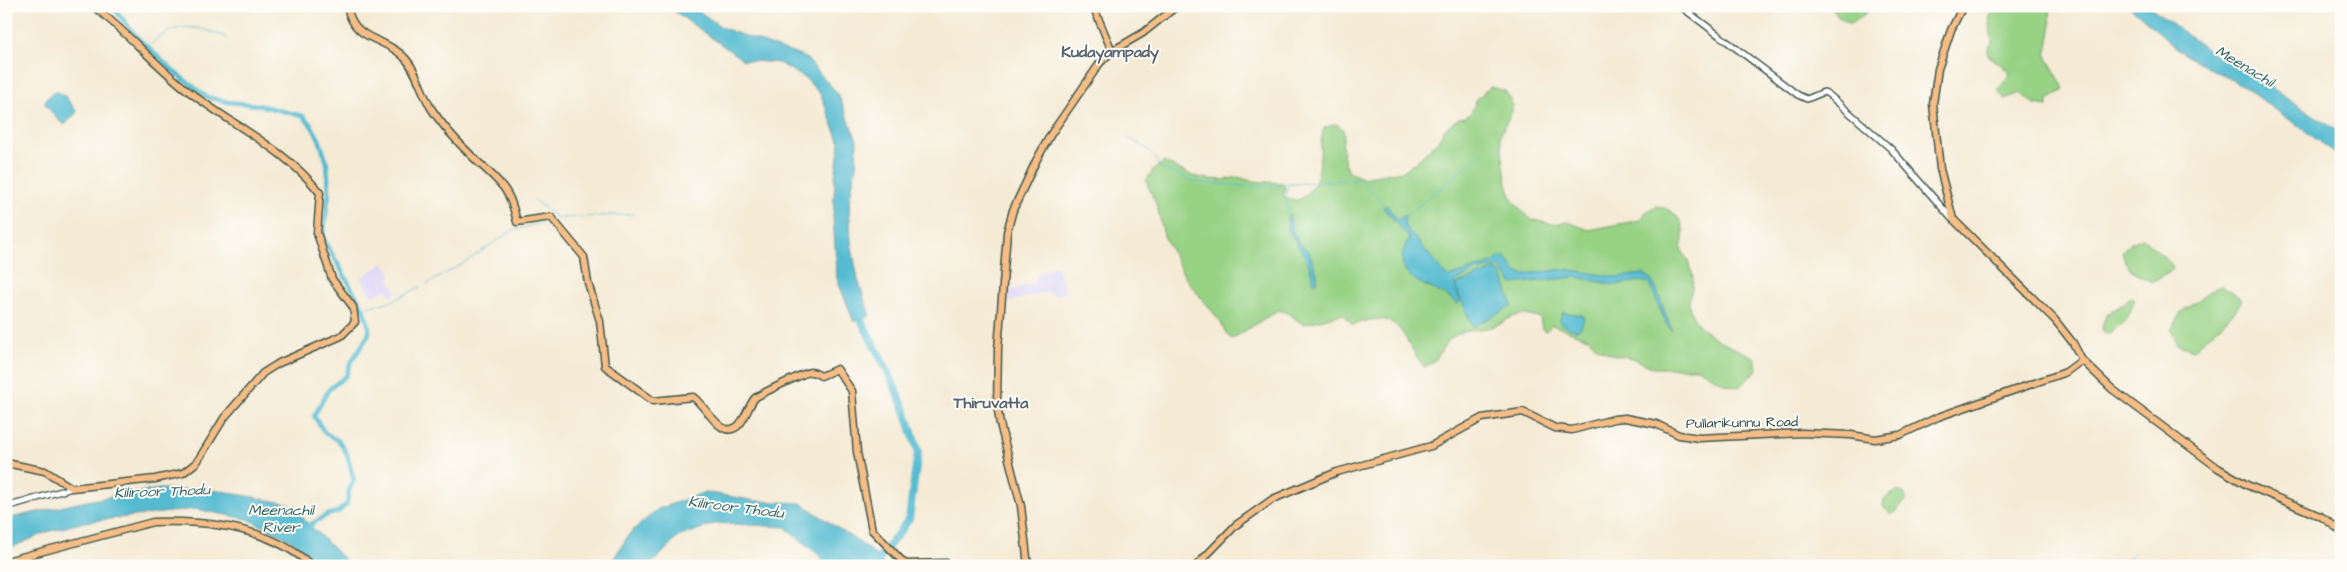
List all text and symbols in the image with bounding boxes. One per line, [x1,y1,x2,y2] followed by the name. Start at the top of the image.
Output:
[1061,41,1159,64] district label: Kudayampady
[2211,41,2280,93] water label: Meenachil
[953,392,1029,414] district label: Thiruvatta
[1686,412,1798,434] street label: Pullarikunnu Road
[114,479,212,504] water label: Kiliroor Thodu
[687,491,786,524] water label: Kiliroor Thodu
[248,500,315,538] water label: Meenachil River

